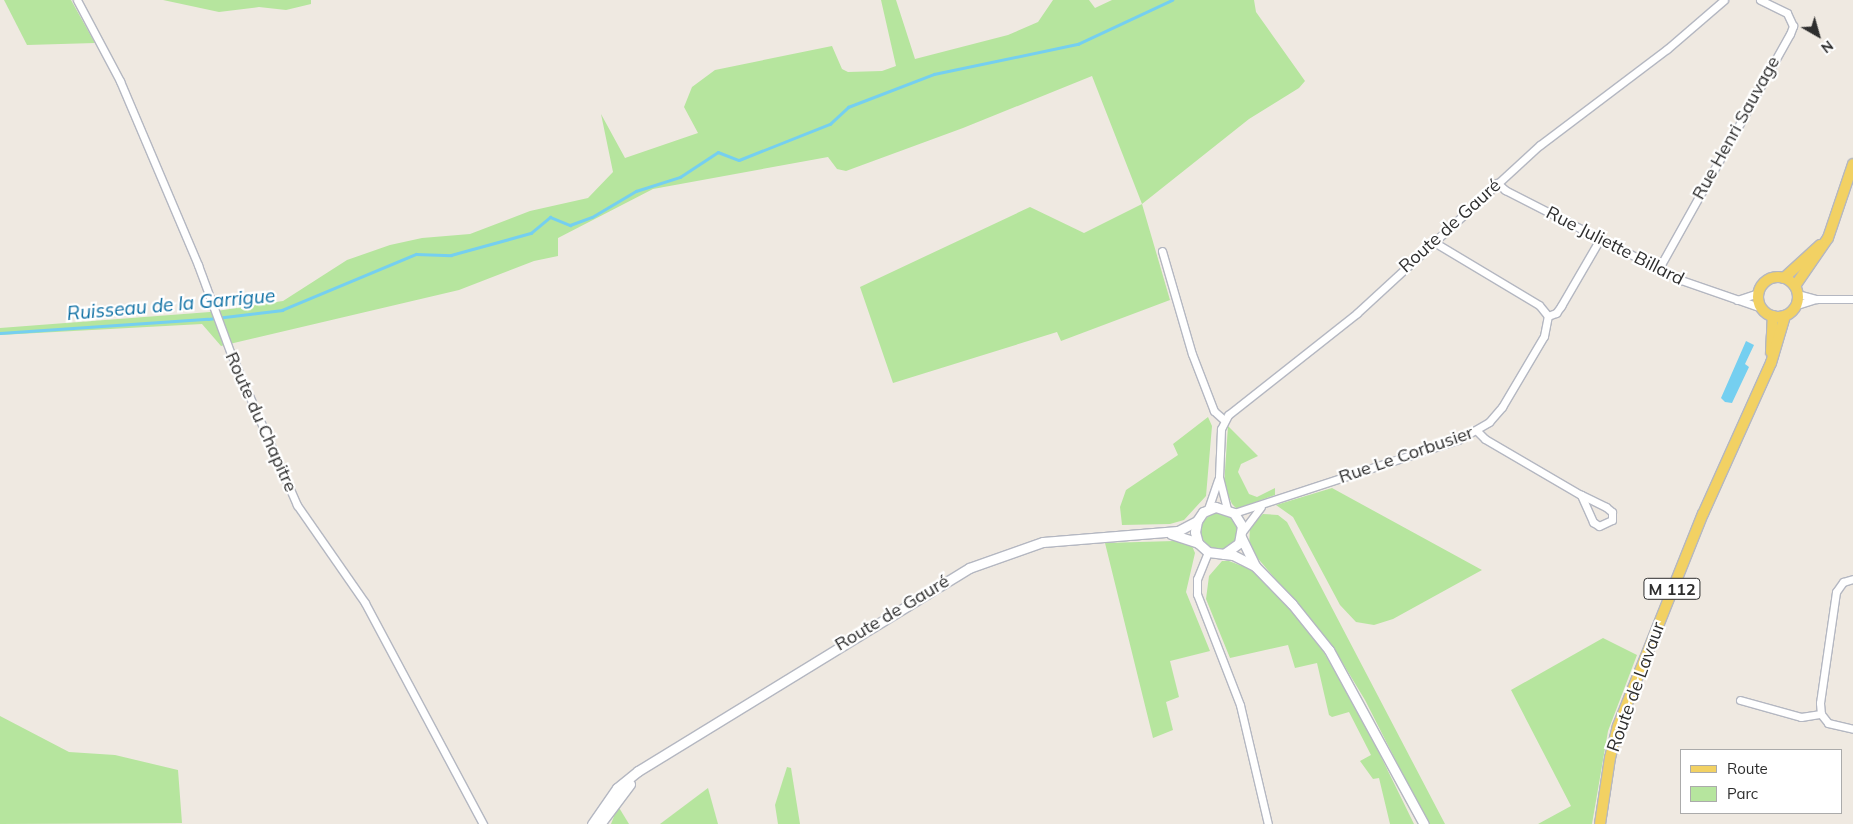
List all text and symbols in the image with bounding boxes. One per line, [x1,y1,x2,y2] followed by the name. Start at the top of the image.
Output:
[1793,10,1843,60] north arrow
[1818,36,1837,57] text: N
[1688,53,1784,203] street label: Rue Henri Sauvage
[1395,175,1505,277] street label: Route de Gauré
[1542,202,1688,290] street label: Rue Juliette Billard
[66,285,276,325] water label: Ruisseau de la Garrigue
[220,349,302,495] street label: Route du Chapitre
[1336,422,1476,488] street label: Rue Le Corbusier
[831,570,953,656] street label: Route de Gauré
[1643,576,1701,602] road number: M 112
[1603,619,1669,755] street label: Route de Lavaur
[1680,749,1843,814] legend
[1727,759,1768,778] text: Route
[1727,784,1758,803] text: Parc

